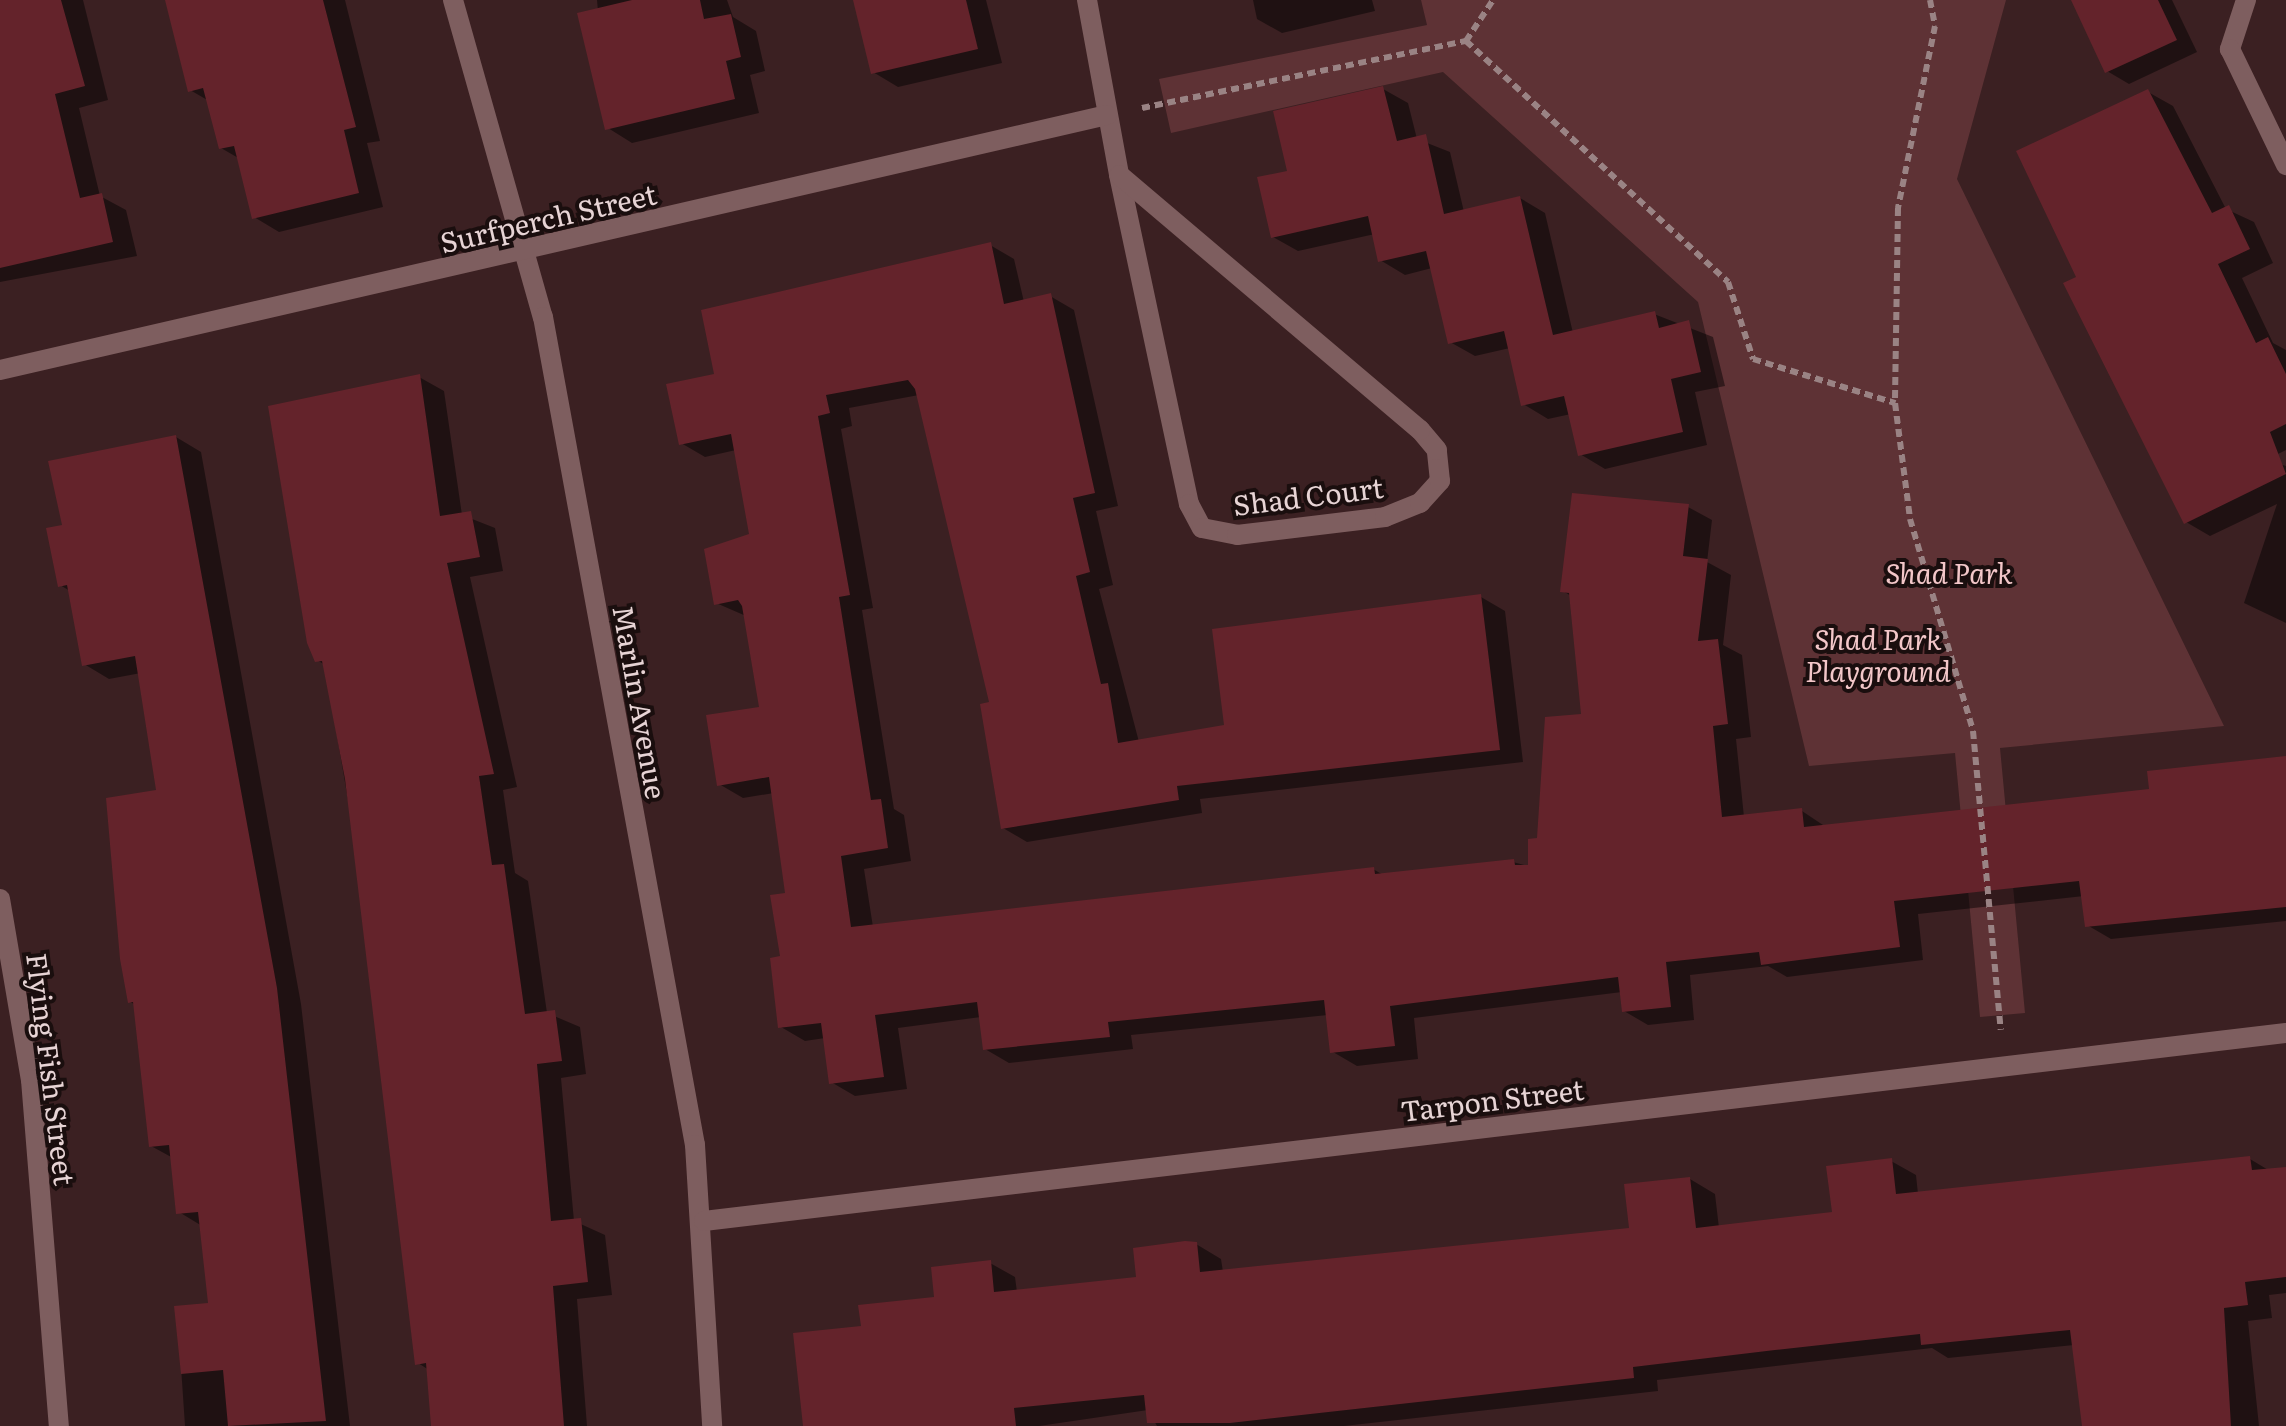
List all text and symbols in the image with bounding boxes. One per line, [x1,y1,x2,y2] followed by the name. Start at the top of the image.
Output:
[437,176,659,258] street label: Surfperch Street
[1231,469,1385,521] street label: Shad Court
[1885,555,2013,589] park label: Shad Park
[607,602,675,802] street label: Marlin Avenue
[1805,621,1951,687] park label: Shad Park Playground
[21,951,83,1187] street label: Flying Fish Street
[1398,1071,1586,1127] street label: Tarpon Street

